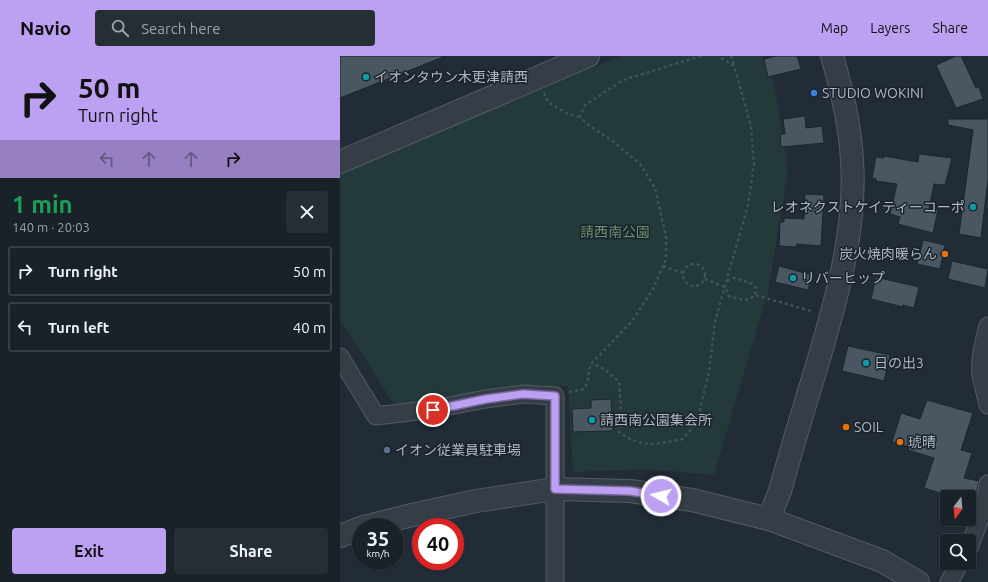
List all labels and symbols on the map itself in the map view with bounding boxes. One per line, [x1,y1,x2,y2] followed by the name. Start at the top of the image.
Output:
[374,69,528,85] place label: イオンタウン木更津請西
[361,72,371,82] marker: イオンタウン木更津請西
[822,85,924,101] place label: STUDIO WOKINI
[809,88,819,98] marker: STUDIO WOKINI
[771,199,965,215] place label: レオネクストケイティーコーポ
[968,202,978,212] marker: レオネクストケイティーコーポ
[580,224,650,240] park label: 請西南公園
[839,246,937,262] place label: 炭火焼肉暖らん
[940,249,950,259] marker: 炭火焼肉暖らん
[801,270,885,286] place label: リバーヒップ
[788,273,798,283] marker: リバーヒップ
[874,355,924,371] place label: 日の出3
[861,358,871,368] marker: 日の出3
[416,393,450,427] pin
[600,412,712,428] place label: 請西南公園集会所
[587,415,597,425] marker: 請西南公園集会所
[854,419,883,435] place label: SOIL
[841,422,851,432] marker: SOIL
[908,434,936,450] place label: 琥晴
[895,437,905,447] marker: 琥晴
[395,442,521,458] place label: イオン従業員駐車場
[382,445,392,455] marker: イオン従業員駐車場
[640,475,682,517] position arrow
[940,490,976,526] north arrow
[412,518,464,570] speed limit sign: 40

